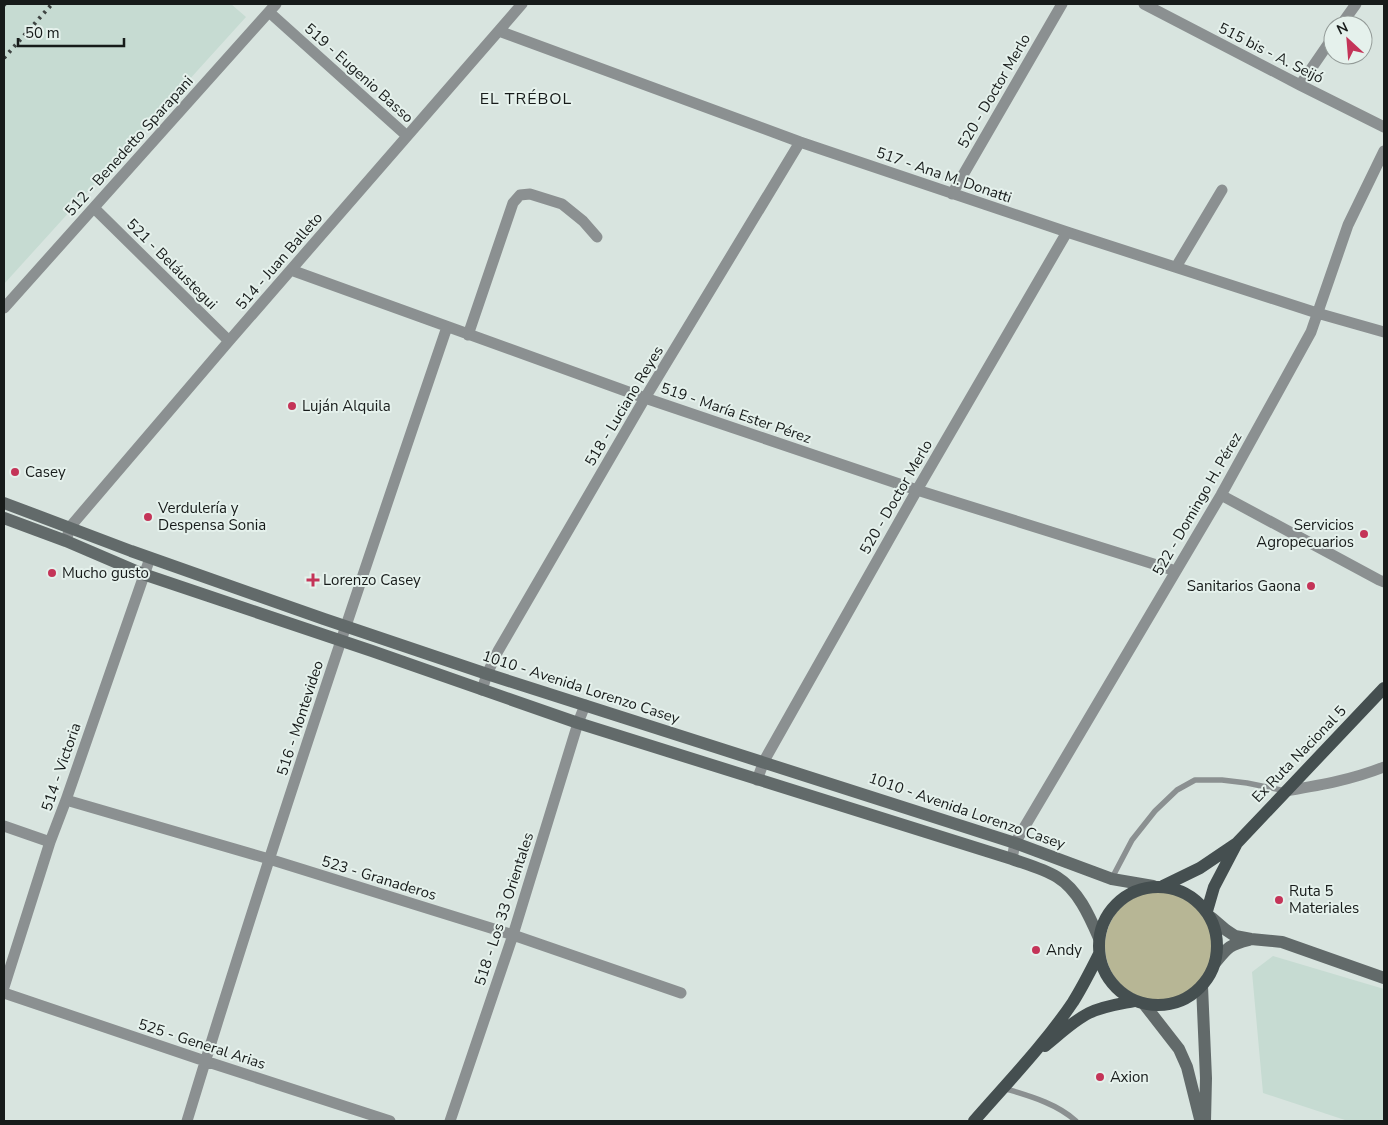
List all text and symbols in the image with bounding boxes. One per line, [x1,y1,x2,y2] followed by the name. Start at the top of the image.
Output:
[18,15,124,47] scale bar
[1323,15,1373,65] north arrow
[1215,18,1327,88] street label: 515 bis - A. Seijó
[1334,18,1351,40] text: N
[300,19,418,127] street label: 519 - Eugenio Basso
[25,23,60,43] text: 50 m
[953,30,1035,152] street label: 520 - Doctor Merlo
[60,71,198,221] street label: 512 - Benedetto Sparapani
[480,88,572,110] district label: EL TRÉBOL
[874,142,1014,208] street label: 517 - Ana M. Donatti
[231,208,327,314] street label: 514 - Juan Balleto
[122,214,222,314] street label: 521 - Beláustegui
[580,342,668,470] street label: 518 - Luciano Reyes
[658,378,814,448] street label: 519 - María Ester Pérez
[302,396,391,416] place label: Luján Alquila
[286,400,298,412] marker: Luján Alquila
[1148,429,1246,579] street label: 522 - Domingo H. Pérez
[855,436,937,558] street label: 520 - Doctor Merlo
[25,462,66,482] place label: Casey
[9,466,21,478] marker: Casey
[157,498,266,535] place label: Verdulería y Despensa Sonia
[142,511,154,523] marker: Verdulería y Despensa Sonia
[1256,515,1354,552] place label: Servicios Agropecuarios
[1358,528,1370,540] marker: Servicios Agropecuarios
[62,563,149,583] place label: Mucho gusto
[46,567,58,579] marker: Mucho gusto
[323,570,421,590] place label: Lorenzo Casey
[307,574,319,586] marker: Lorenzo Casey
[1187,576,1301,596] place label: Sanitarios Gaona
[1305,580,1317,592] marker: Sanitarios Gaona
[480,646,683,729] street label: 1010 - Avenida Lorenzo Casey
[272,658,328,778] street label: 516 - Montevideo
[1248,701,1350,807] street label: Ex Ruta Nacional 5
[37,720,85,814] street label: 514 - Victoria
[866,768,1068,854] street label: 1010 - Avenida Lorenzo Casey
[470,830,538,988] street label: 518 - Los 33 Orientales
[319,851,439,905] street label: 523 - Granaderos
[1289,881,1359,918] place label: Ruta 5 Materiales
[1273,894,1285,906] marker: Ruta 5 Materiales
[1046,940,1082,960] place label: Andy
[1030,944,1042,956] marker: Andy
[136,1014,268,1074] street label: 525 - General Arias
[1110,1067,1149,1087] place label: Axion
[1094,1071,1106,1083] marker: Axion

